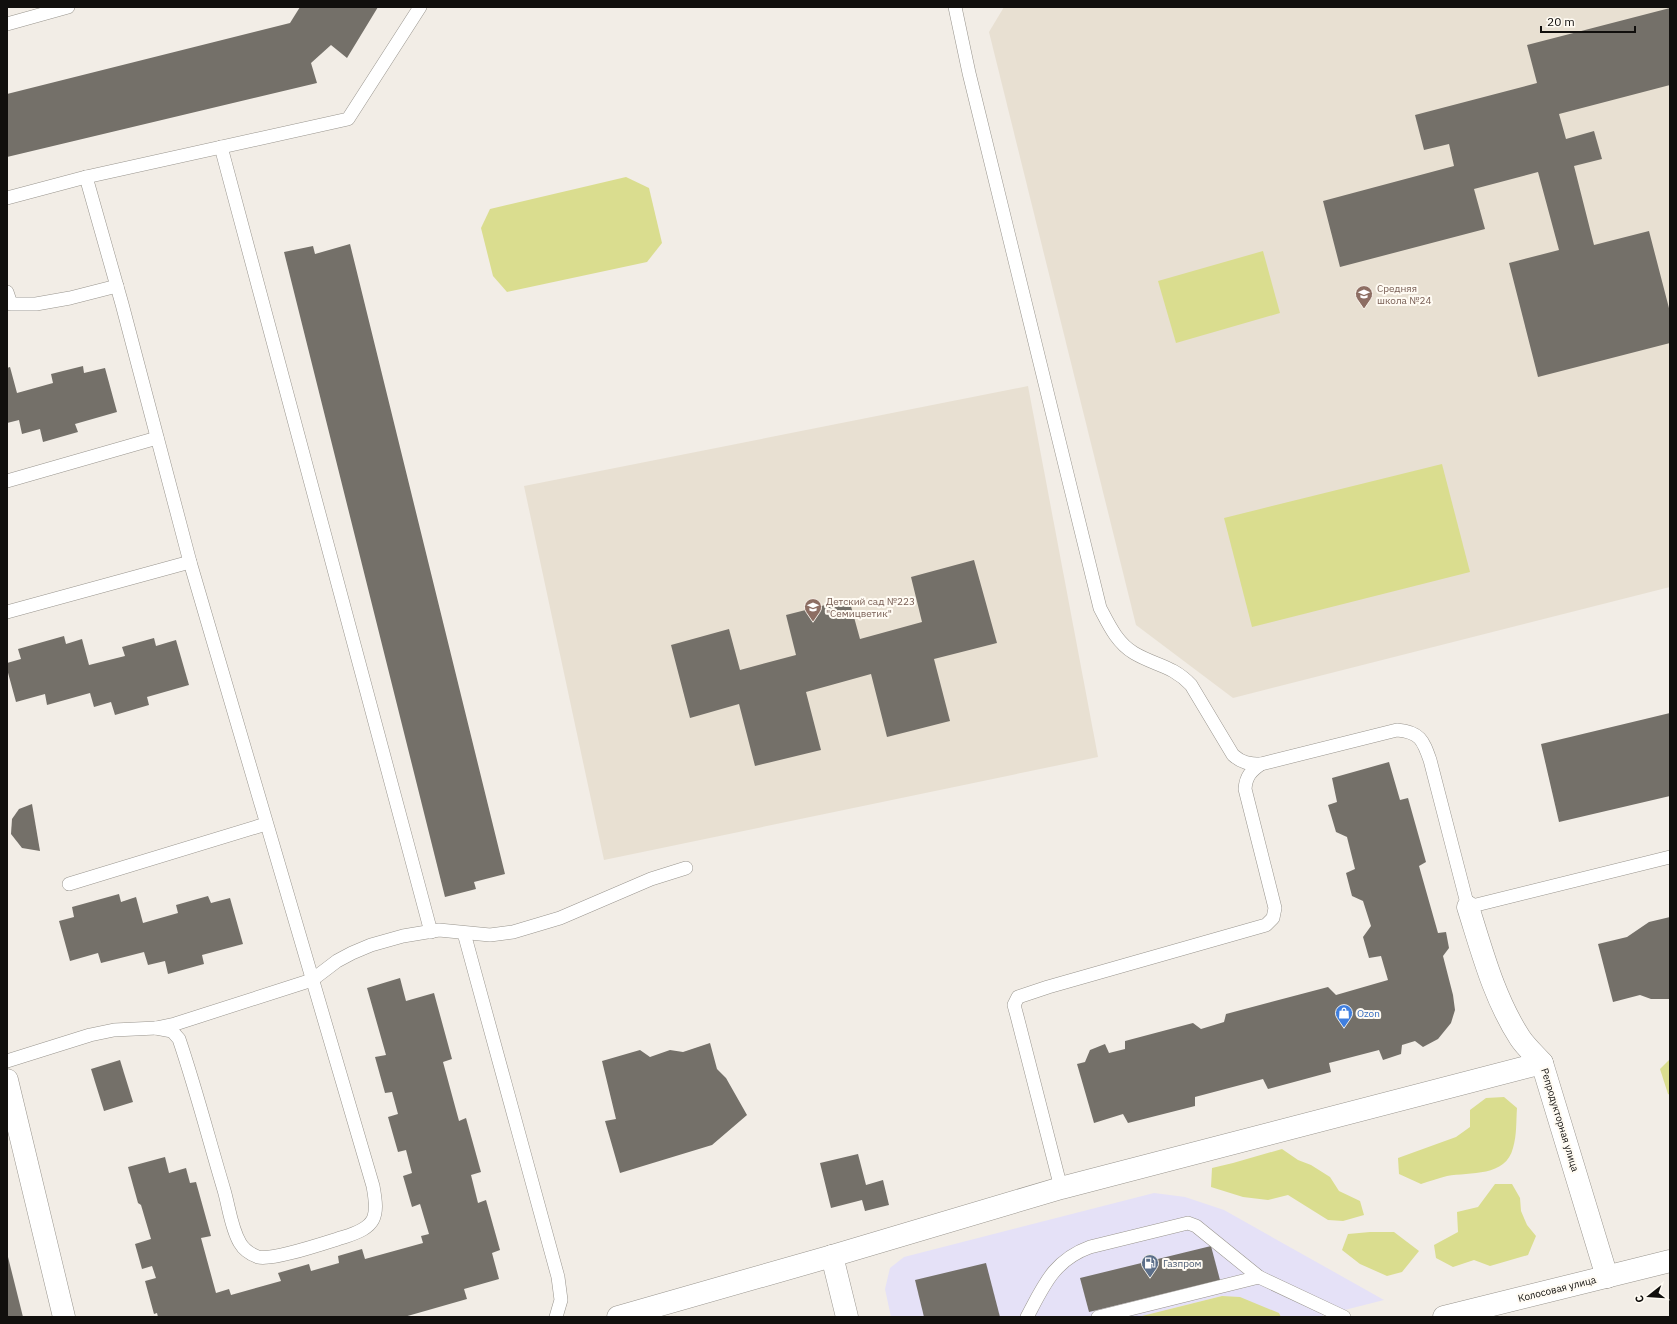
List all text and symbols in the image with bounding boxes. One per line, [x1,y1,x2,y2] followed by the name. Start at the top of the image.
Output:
[1541,8,1635,34] scale bar
[1547,14,1575,29] text: 20 m
[1377,282,1432,307] place label: Средняя школа №24
[1354,284,1374,309] school or university icon: Средняя школа №24
[826,595,915,620] place label: Детский сад №223 "Семицветик"
[803,597,823,622] school or university icon: Детский сад №223 "Семицветик"
[1334,1003,1354,1028] shop icon: Ozon
[1357,1007,1380,1020] place label: Ozon
[1538,1067,1582,1174] street label: Репродукторная улица
[1140,1253,1160,1278] fuel station icon: Газпром
[1163,1257,1202,1270] place label: Газпром
[1517,1273,1598,1305] street label: Колосовая улица
[1629,1276,1669,1316] north arrow
[1632,1293,1647,1304] text: С

